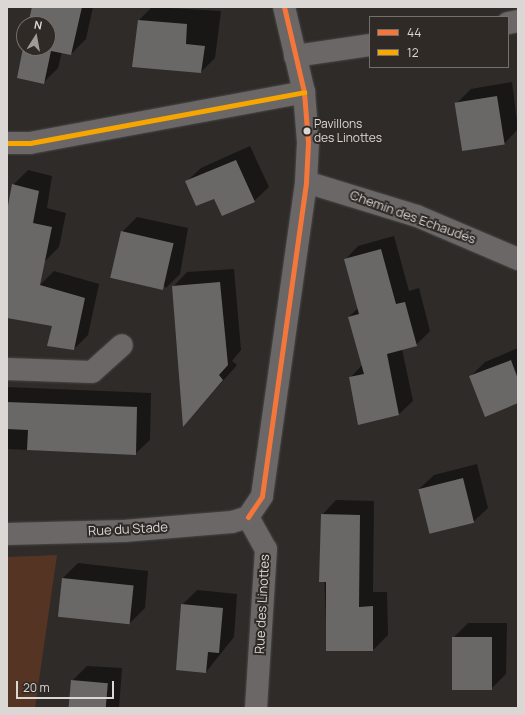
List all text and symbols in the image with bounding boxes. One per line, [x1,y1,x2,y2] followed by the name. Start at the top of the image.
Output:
[16,16,56,56] north arrow
[369,16,509,68] legend
[33,17,44,33] text: N
[407,24,421,41] text: 44
[407,44,419,61] text: 12
[314,117,382,145] place label: Pavillons des Linottes
[302,126,312,136] marker: Pavillons des Linottes
[348,187,478,247] street label: Chemin des Echaudés
[88,519,168,539] street label: Rue du Stade
[252,554,272,654] street label: Rue des Linottes
[18,673,116,699] scale bar
[23,679,50,696] text: 20 m

